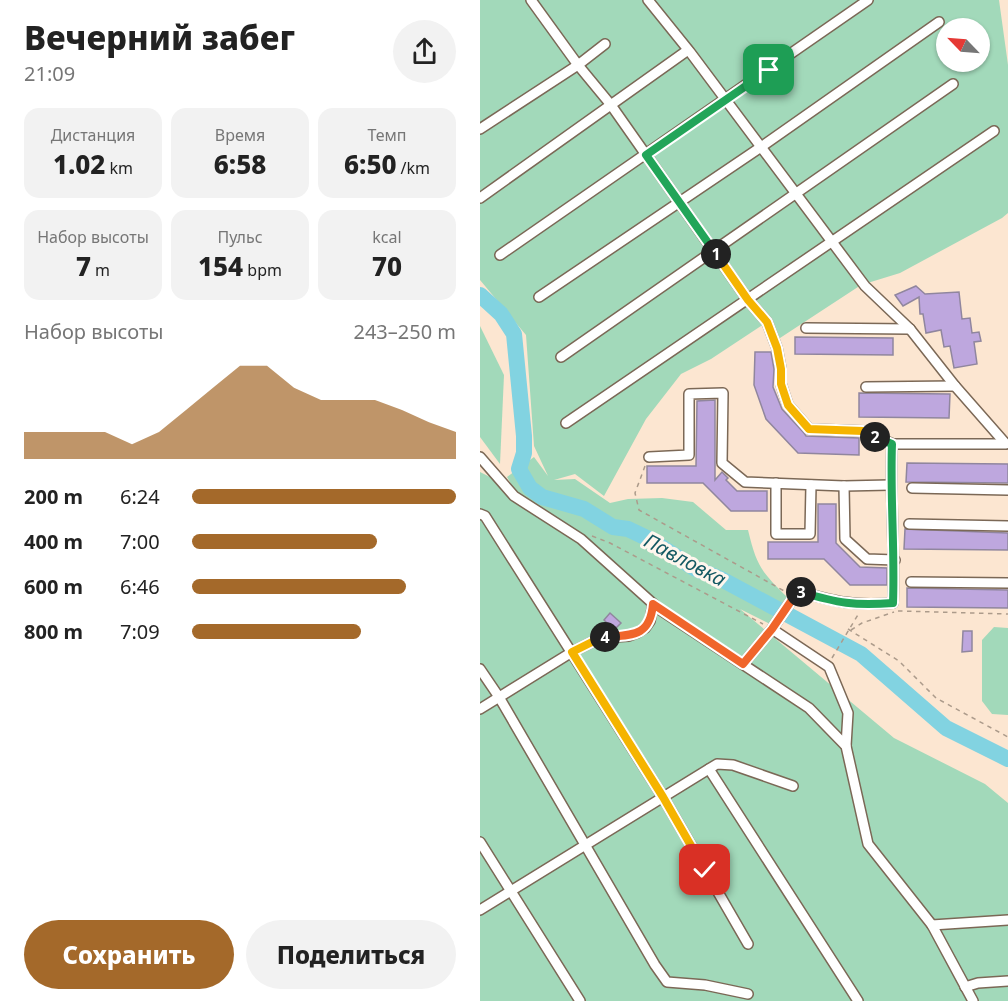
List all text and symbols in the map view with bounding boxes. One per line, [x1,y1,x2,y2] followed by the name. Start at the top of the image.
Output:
[24,15,295,60] text: Вечерний забег
[936,18,990,72] north arrow
[936,18,990,72] map controls
[393,20,456,83] button: share
[743,44,794,95] pin
[752,53,785,86] icon: arrive
[24,60,75,87] text: 21:09
[51,124,135,146] text: Дистанция
[215,124,265,146] text: Время
[367,124,407,146] text: Темп
[53,146,105,182] text: 1.02
[214,146,266,182] text: 6:58
[344,146,396,182] text: 6:50
[105,157,133,179] text: km
[396,157,430,179] text: /km
[37,226,149,248] text: Набор высоты
[217,226,263,248] text: Пульс
[372,226,402,248] text: kcal
[701,239,731,269] pin: 1
[711,243,721,265] text: 1
[76,248,91,284] text: 7
[198,248,243,284] text: 154
[372,248,402,284] text: 70
[91,259,110,281] text: m
[243,259,282,281] text: bpm
[24,318,163,345] text: Набор высоты
[353,318,456,345] text: 243–250 m
[860,422,890,452] pin: 2
[870,426,880,448] text: 2
[24,483,83,510] text: 200 m
[120,483,160,510] text: 6:24
[640,527,731,592] water label: Павловка
[24,528,83,555] text: 400 m
[120,528,160,555] text: 7:00
[24,573,83,600] text: 600 m
[120,573,160,600] text: 6:46
[786,577,816,607] pin: 3
[796,581,806,603] text: 3
[24,618,83,645] text: 800 m
[120,618,160,645] text: 7:09
[590,622,620,652] pin: 4
[600,626,610,648] text: 4
[679,844,730,895] pin
[688,853,721,886] icon: check
[24,920,234,989] button: Сохранить
[246,920,456,989] button: Поделиться

